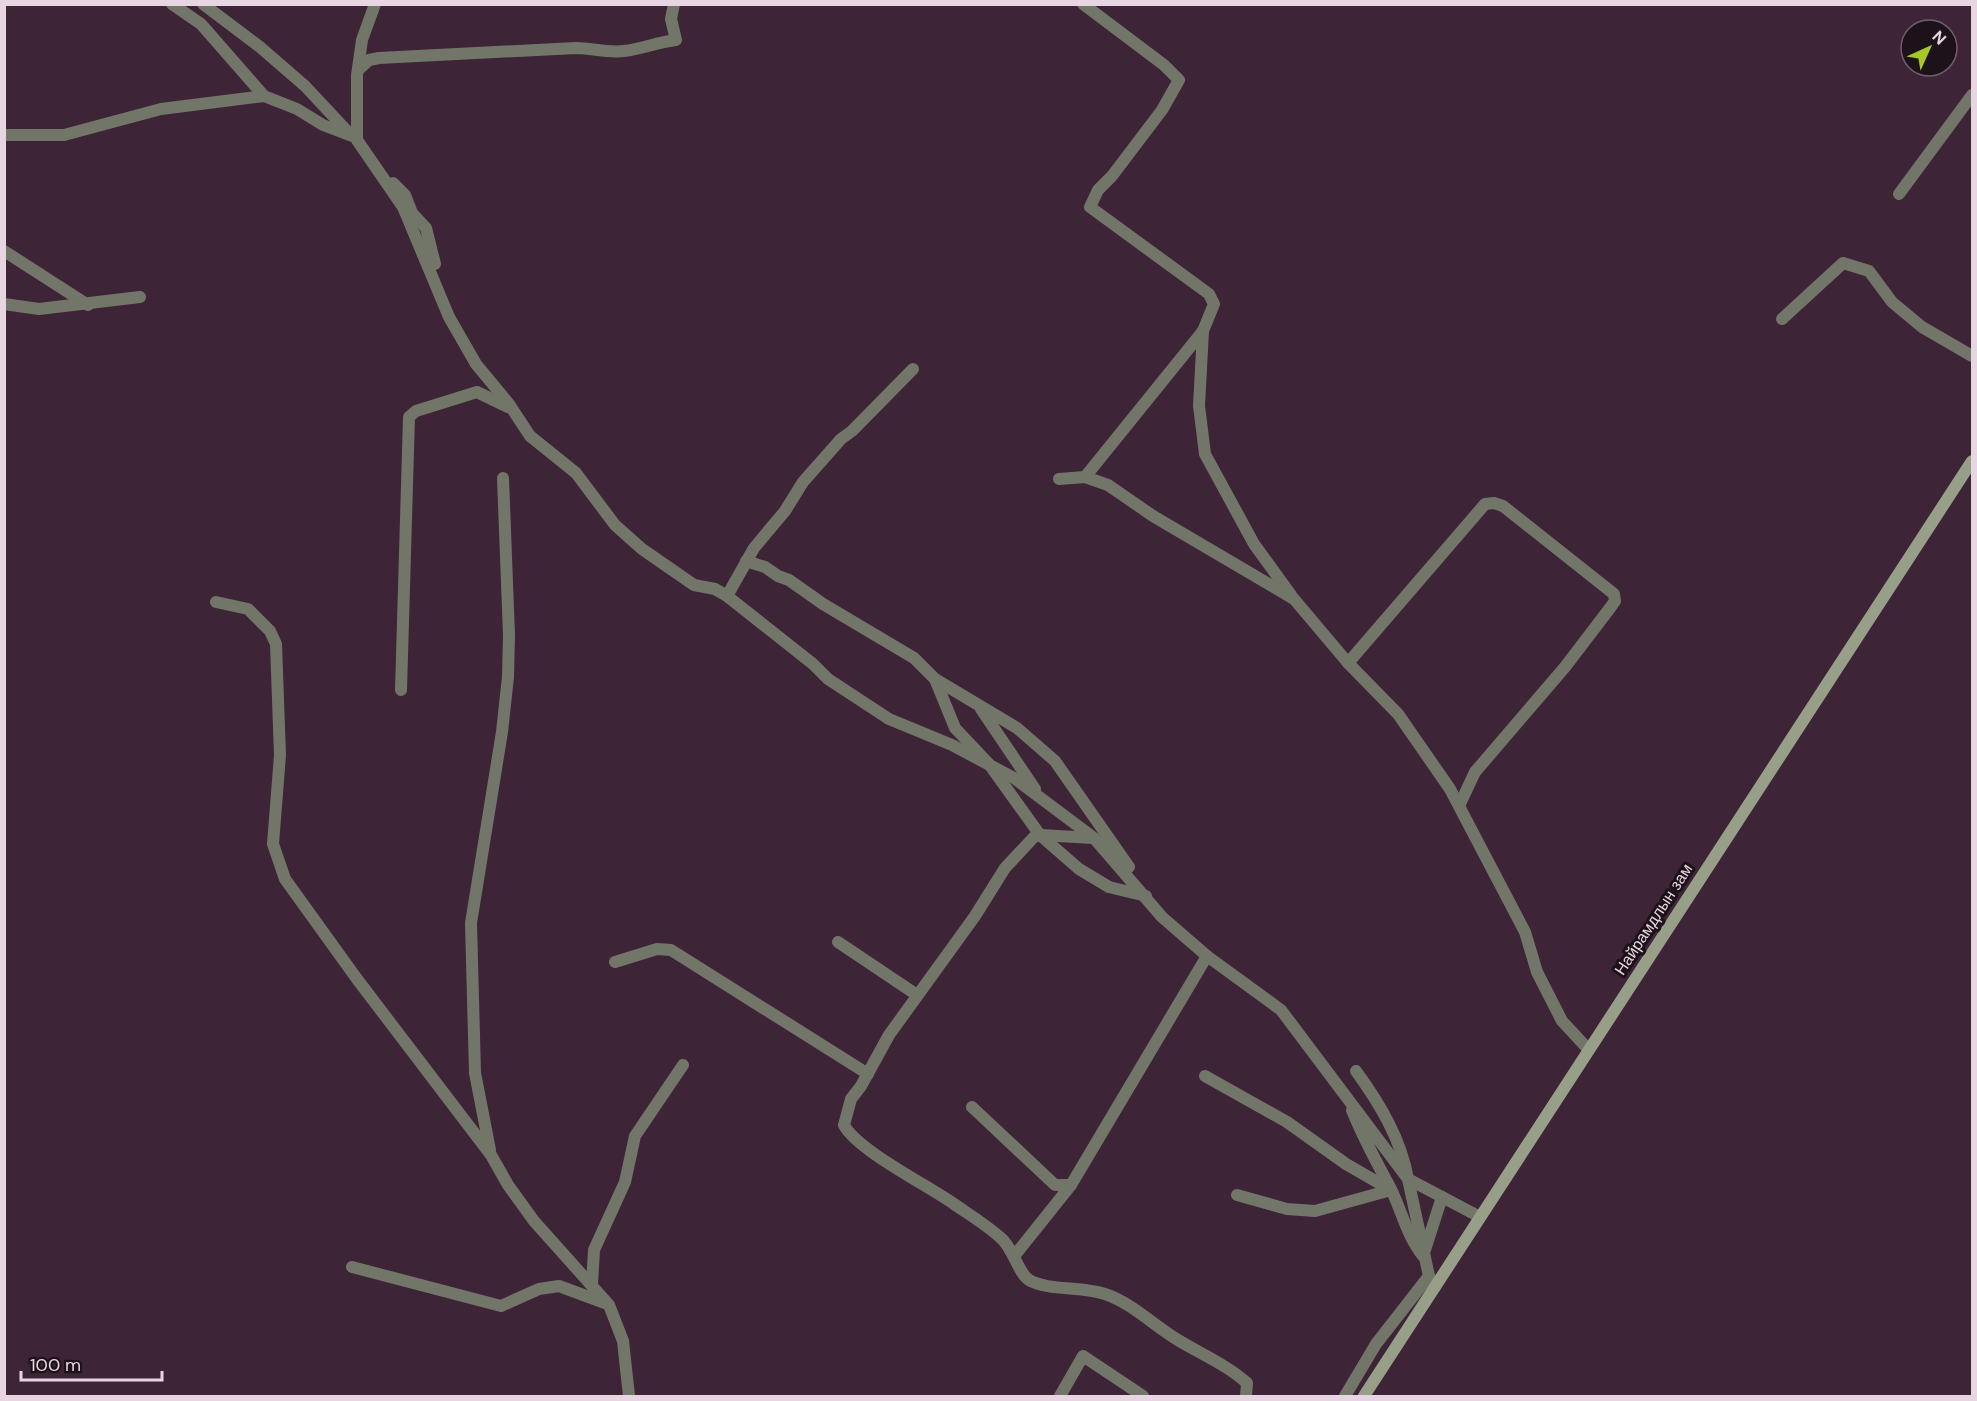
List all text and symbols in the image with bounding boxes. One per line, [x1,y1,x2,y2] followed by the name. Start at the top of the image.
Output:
[1899,18,1959,78] north arrow
[1928,26,1951,49] text: N
[1610,860,1697,979] street label: Найрамдлын зам
[21,1344,162,1382] scale bar
[30,1353,81,1377] text: 100 m

